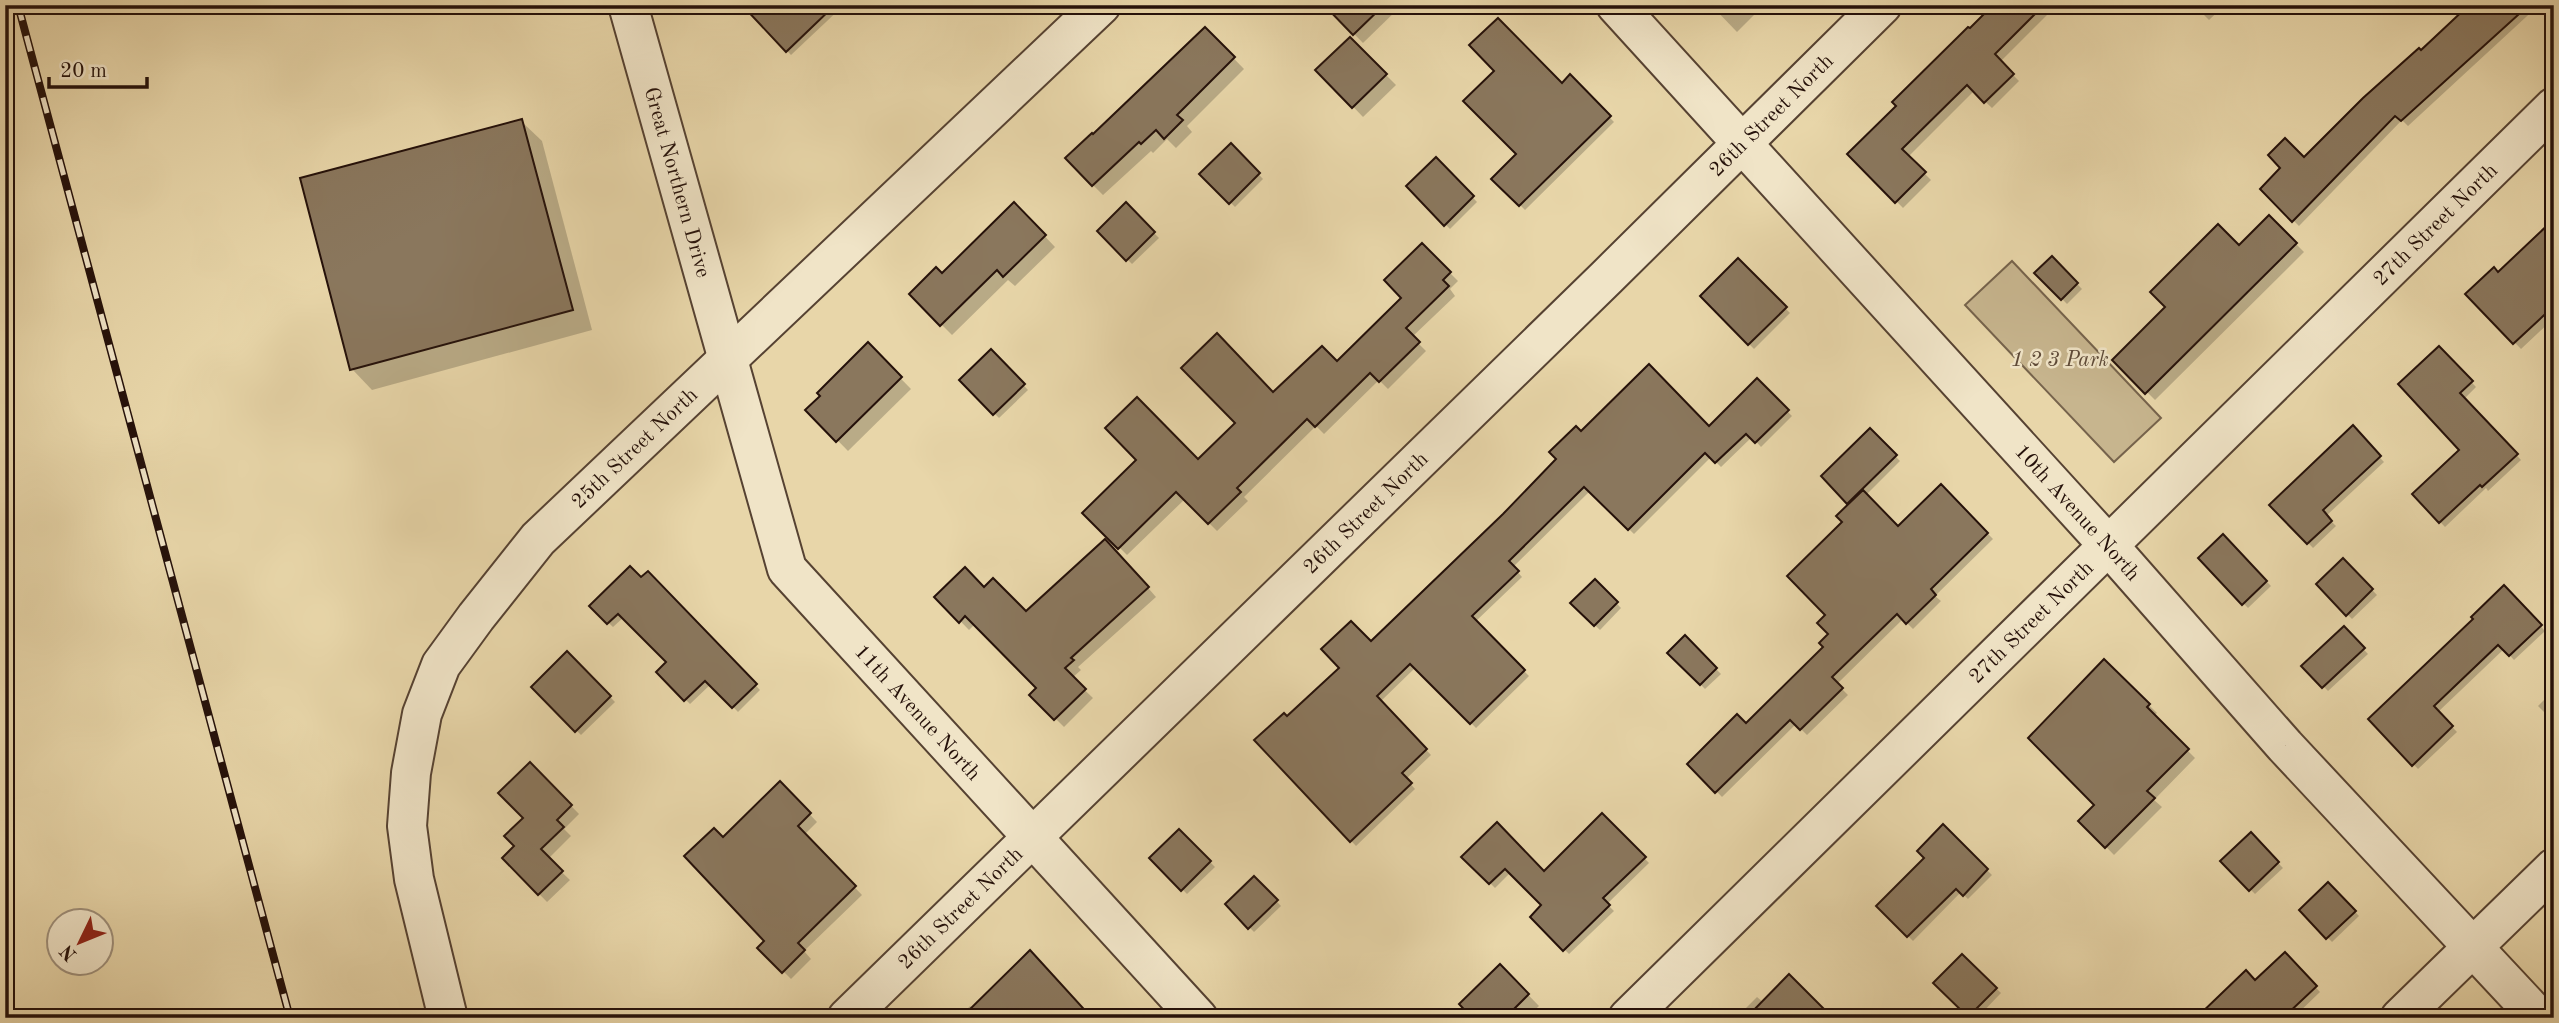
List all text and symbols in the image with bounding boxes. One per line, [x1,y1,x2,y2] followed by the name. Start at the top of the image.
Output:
[49,46,147,90] scale bar
[1706,51,1838,181] street label: 26th Street North
[60,61,107,82] text: 20 m
[640,85,713,280] street label: Great Northern Drive
[2370,160,2502,290] street label: 27th Street North
[2011,350,2109,371] park label: 1 2 3 Park
[568,384,702,513] street label: 25th Street North
[2010,441,2143,585] street label: 10th Avenue North
[1300,449,1433,579] street label: 26th Street North
[1966,558,2098,688] street label: 27th Street North
[850,641,984,785] street label: 11th Avenue North
[895,844,1027,974] street label: 26th Street North
[46,908,116,978] north arrow
[57,940,81,964] text: N

